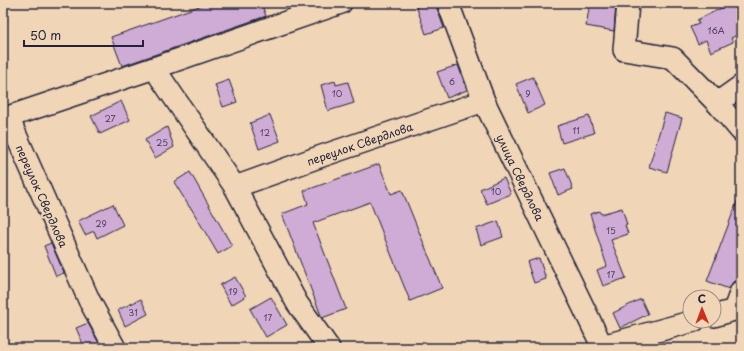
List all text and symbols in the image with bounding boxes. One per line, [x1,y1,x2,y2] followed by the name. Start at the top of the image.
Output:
[24,22,143,48] scale bar
[707,23,725,37] house number: 16А
[30,26,61,44] text: 50 m
[449,74,455,88] house number: 6
[332,86,343,100] house number: 10
[525,86,531,100] house number: 9
[104,111,116,125] house number: 27
[304,117,415,169] street label: переулок Свердлова
[572,123,580,137] house number: 11
[260,125,270,139] house number: 12
[493,131,549,224] street label: улица Свердлова
[156,135,168,149] house number: 25
[12,142,72,250] street label: переулок Свердлова
[491,184,502,198] house number: 10
[95,216,107,230] house number: 29
[606,223,616,237] house number: 15
[607,267,616,281] house number: 17
[228,284,238,298] house number: 19
[682,289,722,329] north arrow
[698,290,706,307] text: С
[128,305,138,319] house number: 31
[264,310,273,324] house number: 17

